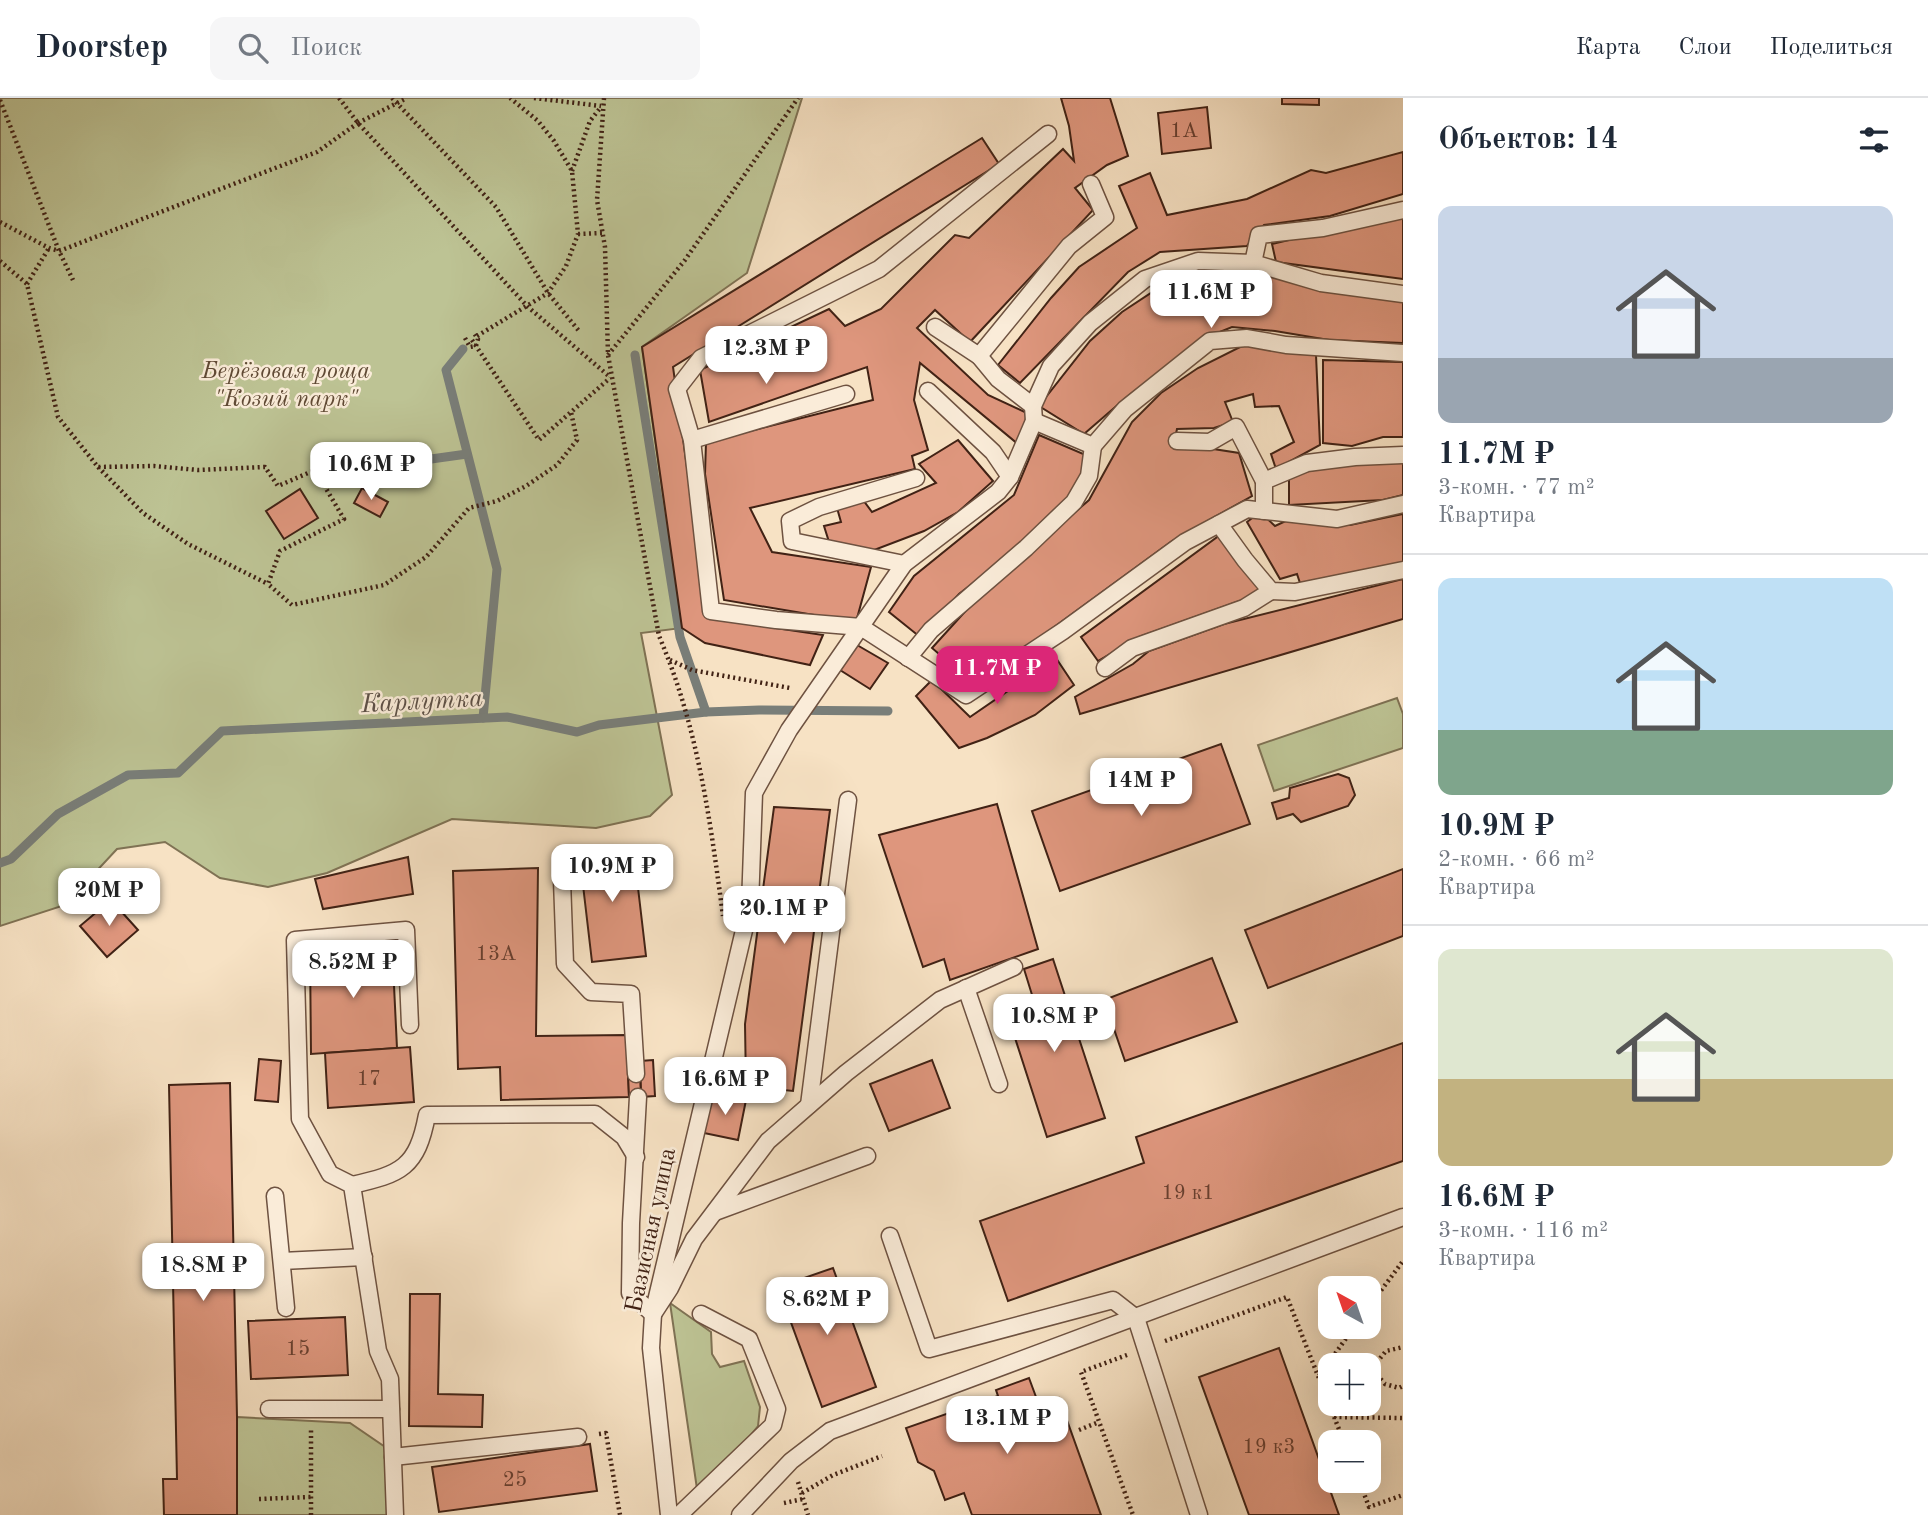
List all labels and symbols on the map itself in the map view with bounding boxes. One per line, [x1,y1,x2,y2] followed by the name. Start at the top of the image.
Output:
[1170,121,1198,142] house number: 1А
[1146,271,1276,330] pin: 11.6M ₽
[701,327,831,386] pin: 12.3M ₽
[201,360,370,412] park label: Берёзовая роща "Козий парк"
[306,442,436,502] pin: 10.6M ₽
[932,646,1062,706] pin: 11.7M ₽
[359,686,484,718] water label: Карлутка
[1092,758,1190,818] pin: 14M ₽
[547,844,677,904] pin: 10.9M ₽
[60,868,158,928] pin: 20M ₽
[719,886,849,946] pin: 20.1M ₽
[288,940,418,1000] pin: 8.52M ₽
[476,944,516,965] house number: 13А
[989,995,1119,1054] pin: 10.8M ₽
[660,1058,790,1117] pin: 16.6M ₽
[357,1069,381,1090] house number: 17
[623,1146,681,1315] street label: Базисная улица
[1162,1183,1214,1204] house number: 19 к1
[138,1244,268,1303] pin: 18.8M ₽
[1318,1276,1381,1339] north arrow
[762,1278,892,1337] pin: 8.62M ₽
[286,1339,310,1360] house number: 15
[942,1396,1072,1456] pin: 13.1M ₽
[1243,1437,1295,1458] house number: 19 к3
[503,1470,527,1491] house number: 25

